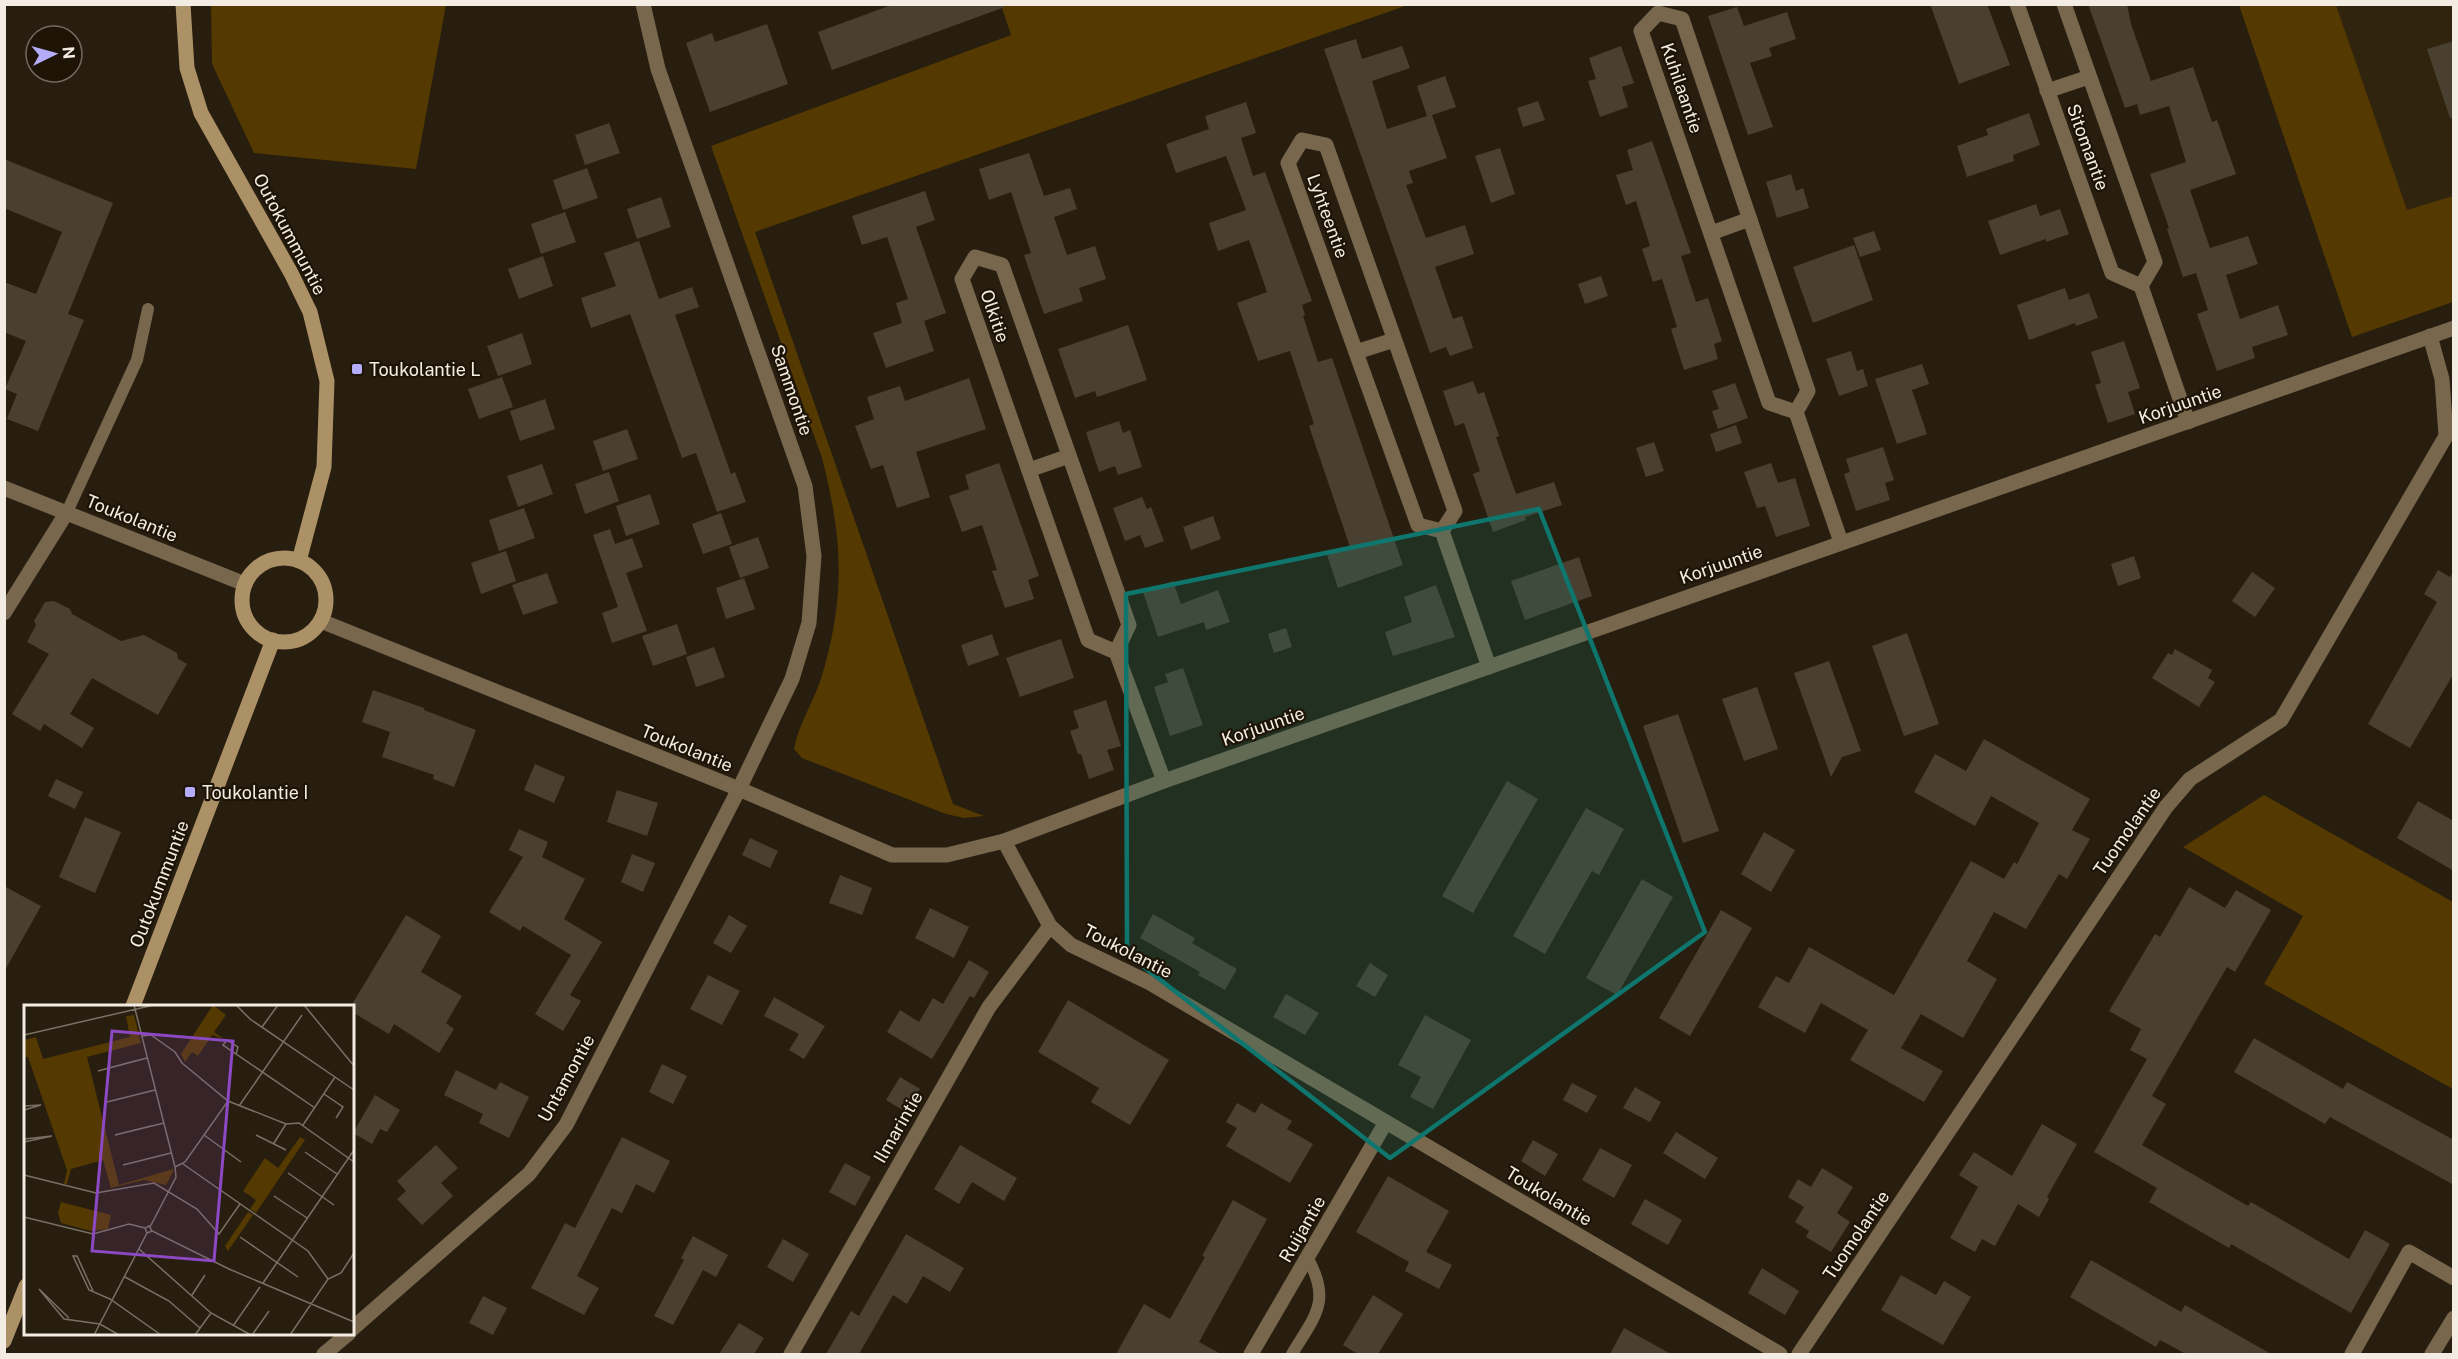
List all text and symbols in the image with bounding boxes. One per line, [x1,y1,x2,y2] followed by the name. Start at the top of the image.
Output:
[24,24,84,84] north arrow
[1657,40,1707,136] street label: Kuhilaantie
[58,46,78,60] text: N
[2063,101,2113,193] street label: Sitomantie
[249,170,331,298] street label: Outokummuntie
[1303,171,1353,261] street label: Lyhteentie
[976,287,1014,345] street label: Olkitie
[767,342,817,438] street label: Sammontie
[369,359,481,380] place label: Toukolantie L
[350,362,364,376] marker: Toukolantie L
[2136,380,2224,428] street label: Korjuuntie
[83,490,181,546] street label: Toukolantie
[1677,540,1765,588] street label: Korjuuntie
[1219,702,1307,750] street label: Korjuuntie
[638,720,736,776] street label: Toukolantie
[202,782,308,803] place label: Toukolantie I
[2089,783,2165,879] street label: Tuomolantie
[183,785,197,799] marker: Toukolantie I
[125,817,193,951] street label: Outokummuntie
[1080,920,1176,982] street label: Toukolantie
[24,1005,354,1335] inset map
[533,1031,599,1125] street label: Untamontie
[869,1087,927,1167] street label: Ilmarintie
[1502,1162,1596,1230] street label: Toukolantie
[1818,1186,1894,1284] street label: Tuomolantie
[1275,1192,1329,1266] street label: Ruijantie

